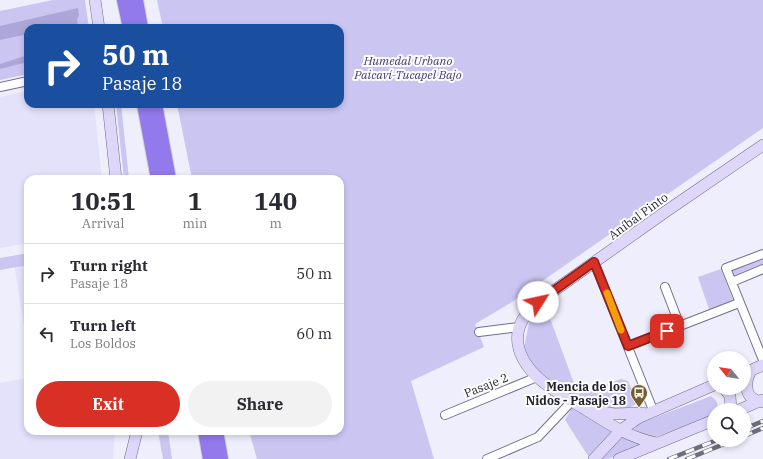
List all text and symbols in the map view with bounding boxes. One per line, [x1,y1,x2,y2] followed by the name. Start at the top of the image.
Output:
[102,36,169,73] text: 50 m
[36,40,88,92] icon: right
[353,53,462,82] park label: Humedal Urbano Paicaví-Tucapel Bajo
[102,72,182,95] text: Pasaje 18
[71,185,136,217] text: 10:51
[188,185,202,217] text: 1
[254,185,297,217] text: 140
[605,189,671,243] street label: Aníbal Pinto
[82,215,124,232] text: Arrival
[182,215,207,232] text: min
[269,215,282,232] text: m
[70,256,148,275] text: Turn right
[36,263,58,285] icon: right
[296,264,332,283] text: 50 m
[70,275,128,292] text: Pasaje 18
[517,281,559,323] position arrow
[650,314,684,348] pin
[70,316,136,335] text: Turn left
[656,320,678,342] icon: arrive
[36,323,58,345] icon: left
[296,324,332,343] text: 60 m
[70,335,136,352] text: Los Boldos
[707,351,751,395] north arrow
[707,351,751,447] map controls
[462,369,510,401] street label: Pasaje 2
[526,379,626,408] place label: Mencia de los Nidos - Pasaje 18
[36,381,180,427] button: Exit
[188,381,332,427] button: Share
[629,383,649,408] bus stop icon: Mencia de los Nidos - Pasaje 18
[707,403,751,447] button: search

